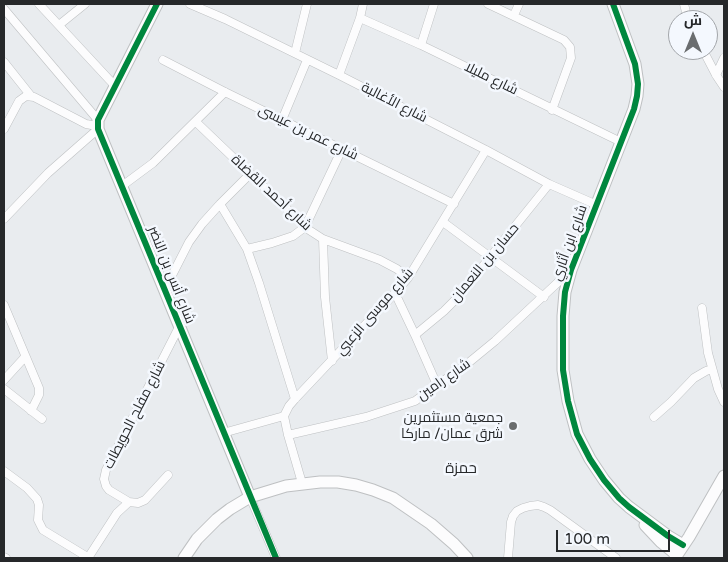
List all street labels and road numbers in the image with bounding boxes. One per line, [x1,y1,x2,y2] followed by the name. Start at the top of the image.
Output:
[461,59,521,99] street label: شارع مليلا
[358,79,430,127] street label: شارع الأغالبة
[255,102,361,164] street label: شارع عمر بن عيسى
[227,152,315,234] street label: شارع أحمد القضاة
[549,203,591,283] street label: شارع ابن أثاري
[447,220,523,306] street label: حسان بن النعمان
[144,224,198,326] street label: شارع أنس بن النضر
[333,265,417,359] street label: شارع موسى الزعبي
[414,356,474,404] street label: شارع رامين
[101,358,169,472] street label: شارع مفلح الحويطات

